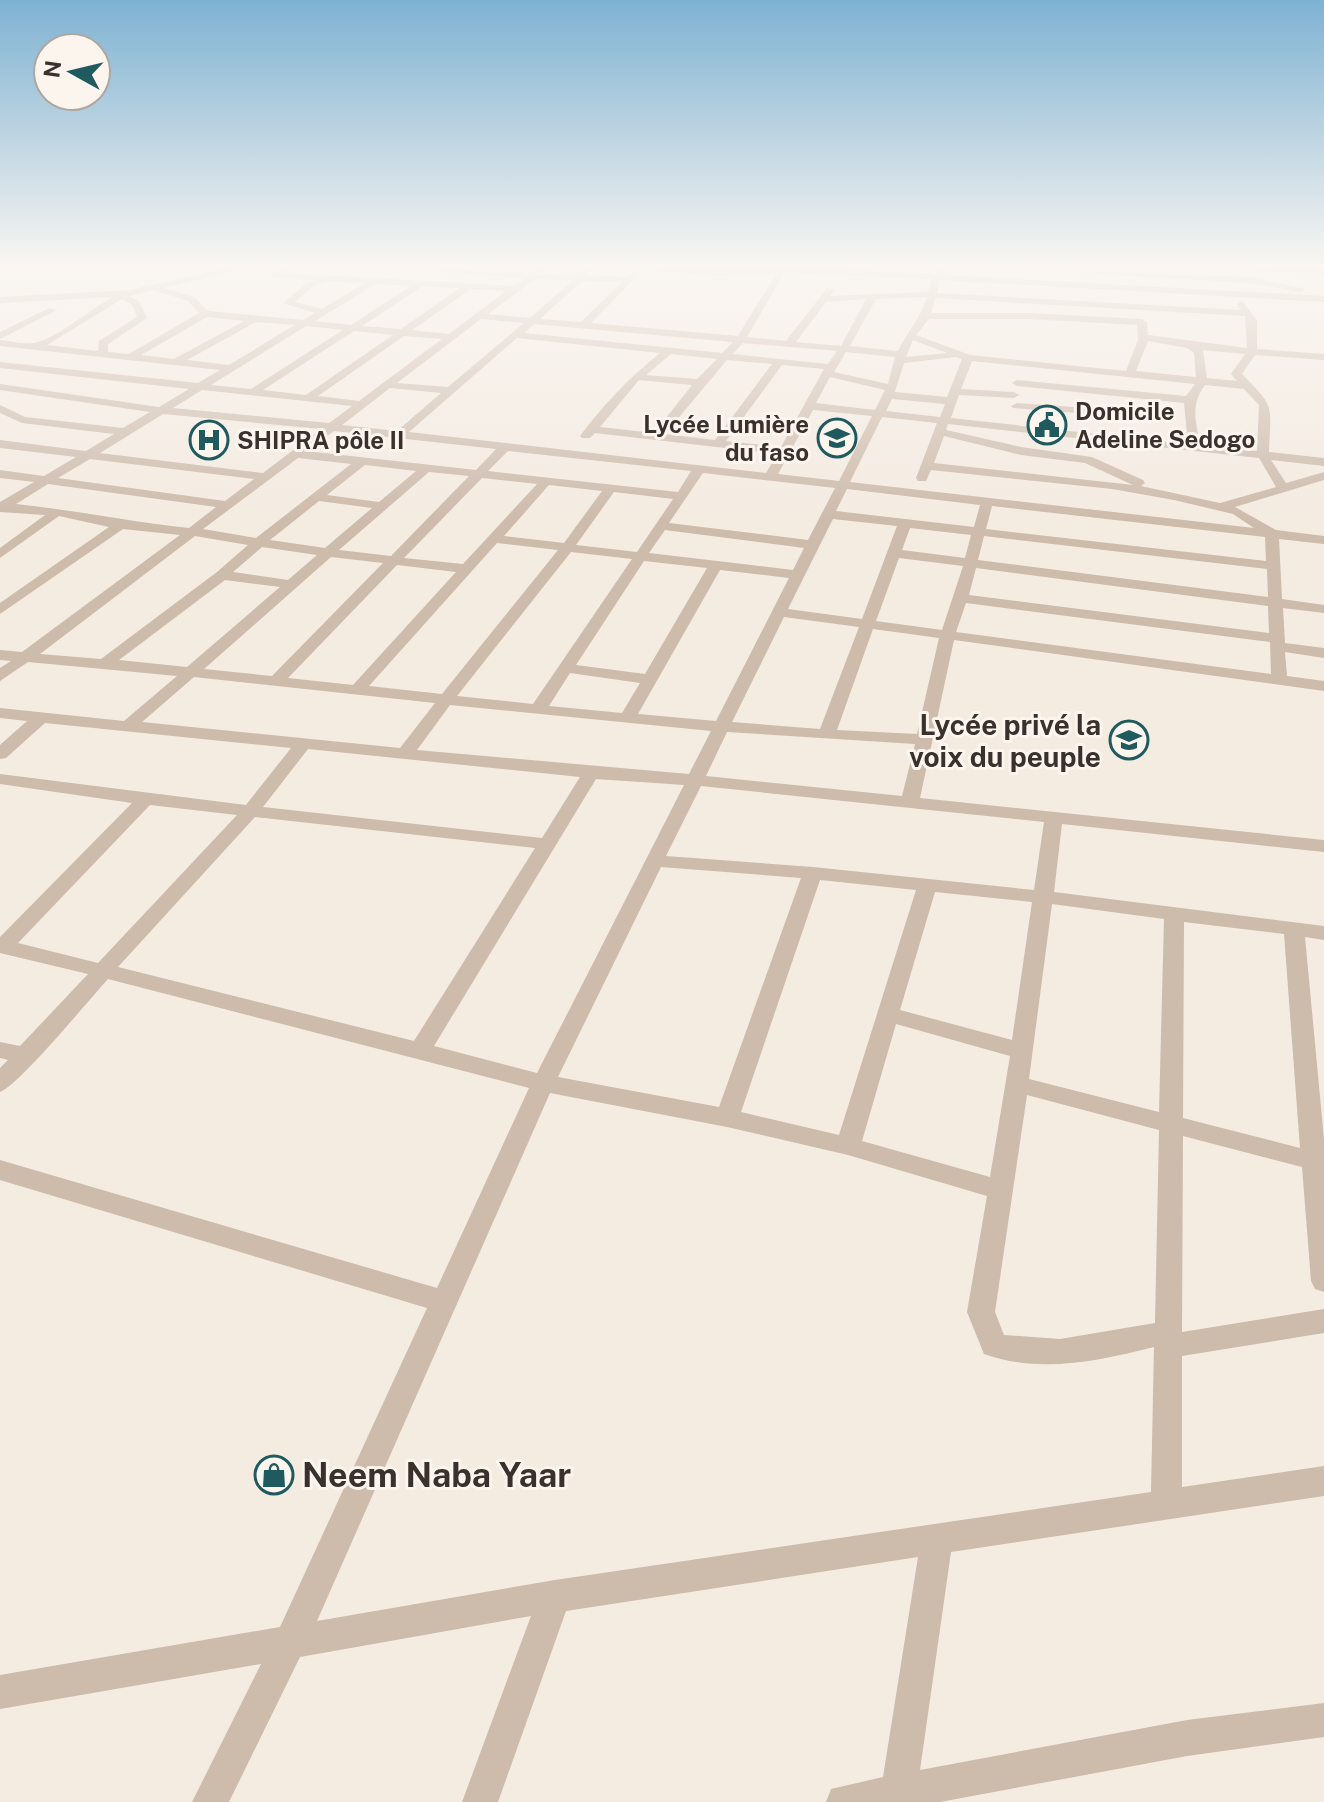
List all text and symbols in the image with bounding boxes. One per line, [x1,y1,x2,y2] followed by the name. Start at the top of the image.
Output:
[32,32,112,112] north arrow
[38,59,66,80] text: N
[1075,397,1255,453] place label: Domicile Adeline Sedogo
[1026,404,1068,446] public building icon: Domicile Adeline Sedogo
[643,410,809,466] place label: Lycée Lumière du faso
[816,417,858,459] school or university icon: Lycée Lumière du faso
[188,419,230,461] hospital icon: SHIPRA pôle II
[237,426,404,454] place label: SHIPRA pôle II
[909,708,1101,773] place label: Lycée privé la voix du peuple
[1108,719,1150,761] school or university icon: Lycée privé la voix du peuple
[253,1454,295,1496] shop icon: Neem Naba Yaar
[302,1455,571,1495] place label: Neem Naba Yaar

